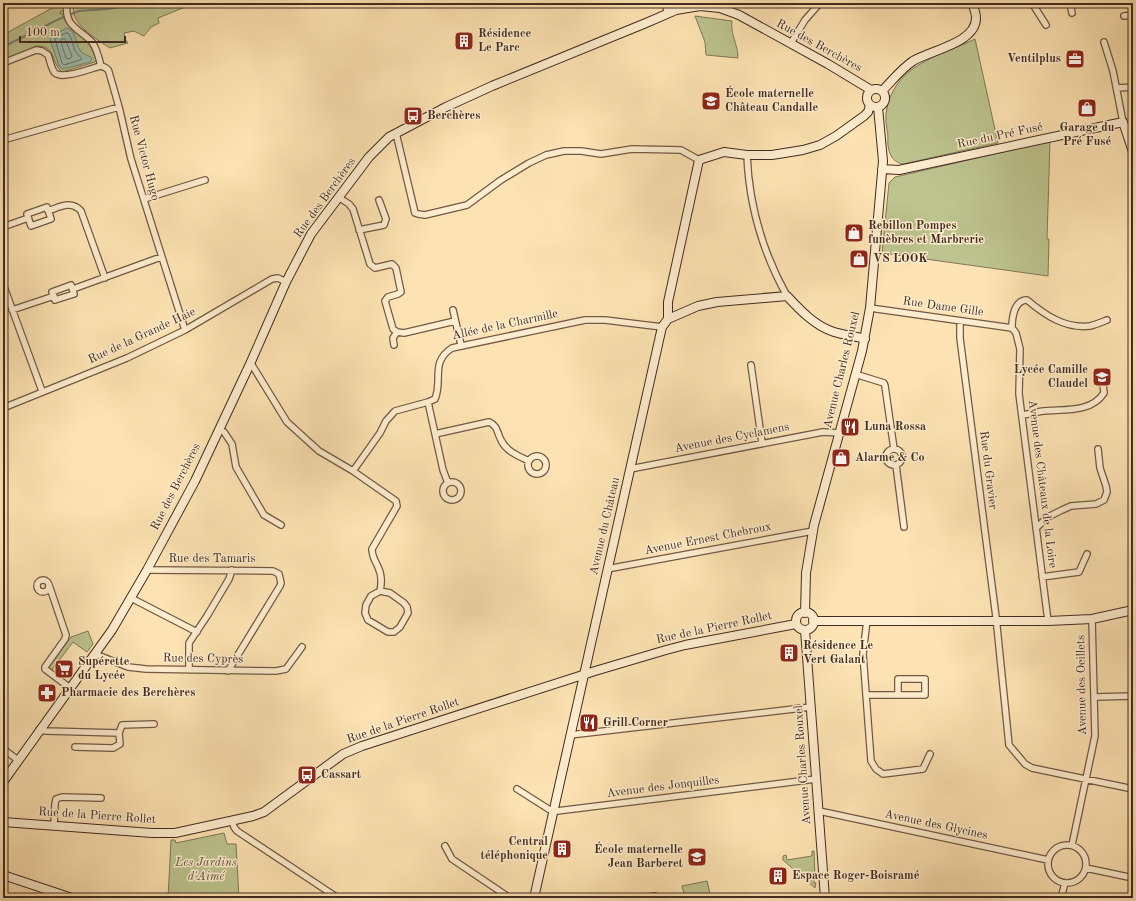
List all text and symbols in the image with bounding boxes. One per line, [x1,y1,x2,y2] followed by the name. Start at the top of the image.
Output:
[20,18,125,44] scale bar
[774,18,864,74] street label: Rue des Berchères
[26,27,60,39] text: 100 m
[478,28,532,54] place label: Résidence Le Parc
[453,30,475,52] building icon: Résidence Le Parc
[1064,48,1086,70] office icon: Ventilplus
[1007,53,1061,65] place label: Ventilplus
[725,85,818,114] place label: École maternelle Château Candalle
[700,90,722,112] school or university icon: École maternelle Château Candalle
[1076,97,1098,119] shop icon: Garage du Pré Fusé
[402,105,424,127] bus stop icon: Berchères
[427,110,480,122] place label: Berchères
[127,114,161,202] street label: Rue Victor Hugo
[956,121,1044,151] street label: Rue du Pré Fusé
[1060,122,1115,148] place label: Garage du Pré Fusé
[292,156,358,240] street label: Rue des Berchères
[868,220,984,246] place label: Rebillon Pompes funèbres et Marbrerie
[843,222,865,244] shop icon: Rebillon Pompes funèbres et Marbrerie
[848,248,870,270] shop icon: VS LOOK
[873,253,927,265] place label: VS LOOK
[902,295,985,319] street label: Rue Dame Gille
[87,306,198,366] street label: Rue de la Grande Haie
[451,308,559,342] street label: Allée de la Charmille
[822,310,862,430] street label: Avenue Charles Rouxel
[1014,364,1088,390] place label: Lycée Camille Claudel
[1091,366,1113,388] school or university icon: Lycée Camille Claudel
[1026,399,1058,569] street label: Avenue des Châteaux de la Loire
[839,416,861,438] restaurant icon: Luna Rossa
[674,421,790,455] street label: Avenue des Cyclamens
[864,421,926,433] place label: Luna Rossa
[977,430,999,510] street label: Rue du Gravier
[149,442,203,532] street label: Rue des Berchères
[830,447,852,469] shop icon: Alarme & Co
[855,452,924,464] place label: Alarme & Co
[588,475,622,576] street label: Avenue du Château
[643,521,773,557] street label: Avenue Ernest Chebroux
[169,553,255,565] street label: Rue des Tamaris
[655,610,773,646] street label: Rue de la Pierre Rollet
[1075,635,1089,735] street label: Avenue des Oeillets
[803,640,874,666] place label: Résidence Le Vert Galant
[778,642,800,664] building icon: Résidence Le Vert Galant
[163,652,243,666] street label: Rue des Cyprès
[78,656,130,682] place label: Supérette du Lycée
[53,658,75,680] supermarket icon: Supérette du Lycée
[36,682,58,704] pharmacy icon: Pharmacie des Berchères
[61,687,195,699] place label: Pharmacie des Berchères
[345,696,461,746] street label: Rue de la Pierre Rollet
[793,705,813,825] street label: Avenue Charles Rouxel
[578,712,600,734] restaurant icon: Grill Corner
[603,717,668,729] place label: Grill Corner
[296,764,318,786] bus stop icon: Cassart
[321,769,362,781] place label: Cassart
[606,774,720,800] street label: Avenue des Jonquilles
[38,806,156,826] street label: Rue de la Pierre Rollet
[883,808,989,842] street label: Avenue des Glycines
[481,836,548,862] place label: Central téléphonique
[551,838,573,860] building icon: Central téléphonique
[594,841,684,870] place label: École maternelle Jean Barberet
[686,846,708,868] school or university icon: École maternelle Jean Barberet
[174,857,237,883] park label: Les Jardins d'Aimé
[767,865,789,887] building icon: Espace Roger-Boisramé
[792,870,920,882] place label: Espace Roger-Boisramé

